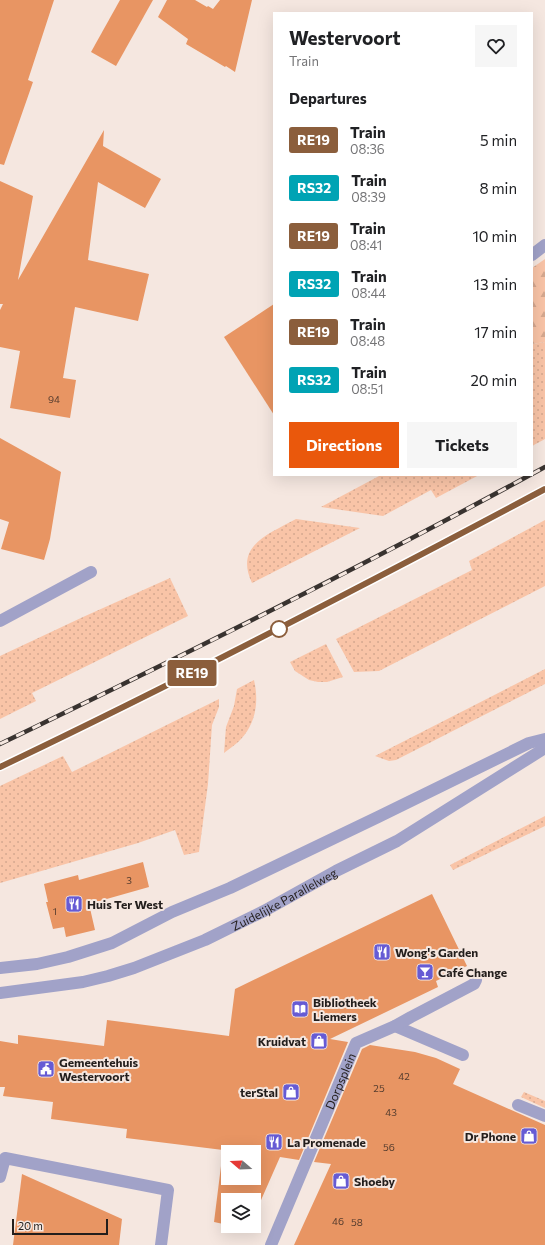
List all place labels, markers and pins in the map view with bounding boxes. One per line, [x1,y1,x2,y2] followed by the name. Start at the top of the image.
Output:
[270,620,288,638] unlabelled marker
[64,894,84,914] restaurant icon: Huis Ter West
[87,897,163,911] place label: Huis Ter West
[372,942,392,962] restaurant icon: Wong's Garden
[395,945,478,959] place label: Wong's Garden
[415,962,435,982] bar icon: Café Change
[438,965,507,979] place label: Café Change
[313,995,377,1023] place label: Bibliotheek Liemers
[290,999,310,1019] library icon: Bibliotheek Liemers
[309,1031,329,1051] shop icon: Kruidvat
[258,1034,306,1048] place label: Kruidvat
[59,1055,139,1083] place label: Gemeentehuis Westervoort
[36,1059,56,1079] public building icon: Gemeentehuis Westervoort
[281,1082,301,1102] shop icon: terStal
[240,1085,278,1099] place label: terStal
[519,1126,539,1146] shop icon: Dr Phone
[465,1129,516,1143] place label: Dr Phone
[264,1132,284,1152] restaurant icon: La Promenade
[287,1135,366,1149] place label: La Promenade
[331,1171,351,1191] shop icon: Shoeby
[354,1174,396,1188] place label: Shoeby

